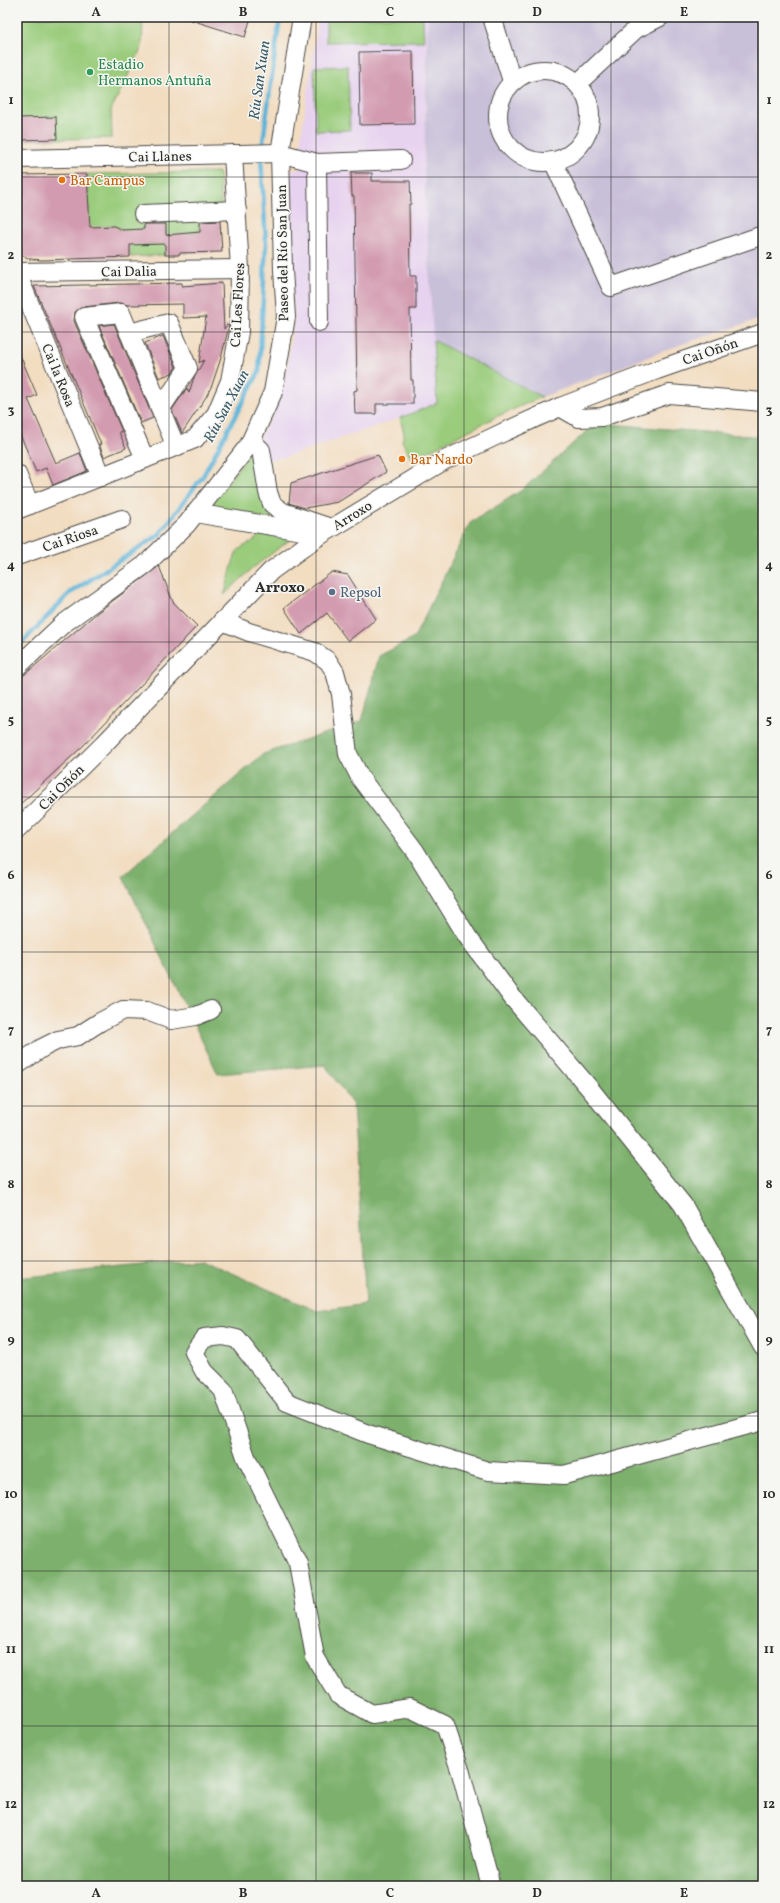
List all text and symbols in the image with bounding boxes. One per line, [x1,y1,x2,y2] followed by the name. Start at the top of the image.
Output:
[91,4,101,22] text: A
[239,4,248,22] text: B
[386,4,394,22] text: C
[532,4,542,22] text: D
[680,4,688,22] text: E
[245,39,276,121] water label: Ríu San Xuan
[98,56,211,91] place label: Estadio Hermanos Antuña
[85,67,95,77] marker: Estadio Hermanos Antuña
[8,92,14,110] text: 1
[766,92,772,110] text: 1
[128,147,192,168] street label: Cai Llanes
[70,172,145,191] place label: Bar Campus
[57,175,67,185] marker: Bar Campus
[273,184,294,322] street label: Paseo del Río San Juan
[8,247,15,265] text: 2
[766,247,773,265] text: 2
[227,262,250,348] street label: Cai Les Flores
[101,263,157,282] street label: Cai Dalia
[680,334,741,371] street label: Cai Oñón
[36,341,79,410] street label: Cai la Rosa
[199,366,255,447] water label: Ríu San Xuan
[8,402,15,420] text: 3
[766,402,773,420] text: 3
[410,451,473,470] place label: Bar Nardo
[397,454,407,464] marker: Bar Nardo
[329,497,376,536] street label: Arroxo
[40,521,101,558] street label: Cai Riosa
[7,557,15,575] text: 4
[765,557,773,575] text: 4
[255,578,305,599] district label: Arroxo
[340,584,381,603] place label: Repsol
[327,587,337,597] marker: Repsol
[8,712,14,730] text: 5
[766,712,772,730] text: 5
[35,761,89,815] street label: Cai Oñón
[7,867,15,885] text: 6
[765,867,773,885] text: 6
[8,1022,14,1040] text: 7
[766,1022,772,1040] text: 7
[7,1176,15,1194] text: 8
[765,1176,773,1194] text: 8
[7,1331,15,1349] text: 9
[765,1331,773,1349] text: 9
[4,1486,18,1504] text: 10
[762,1486,776,1504] text: 10
[6,1641,16,1659] text: 11
[764,1641,774,1659] text: 11
[5,1796,17,1814] text: 12
[763,1796,775,1814] text: 12
[91,1885,101,1903] text: A
[239,1885,248,1903] text: B
[386,1885,394,1903] text: C
[532,1885,542,1903] text: D
[680,1885,688,1903] text: E

